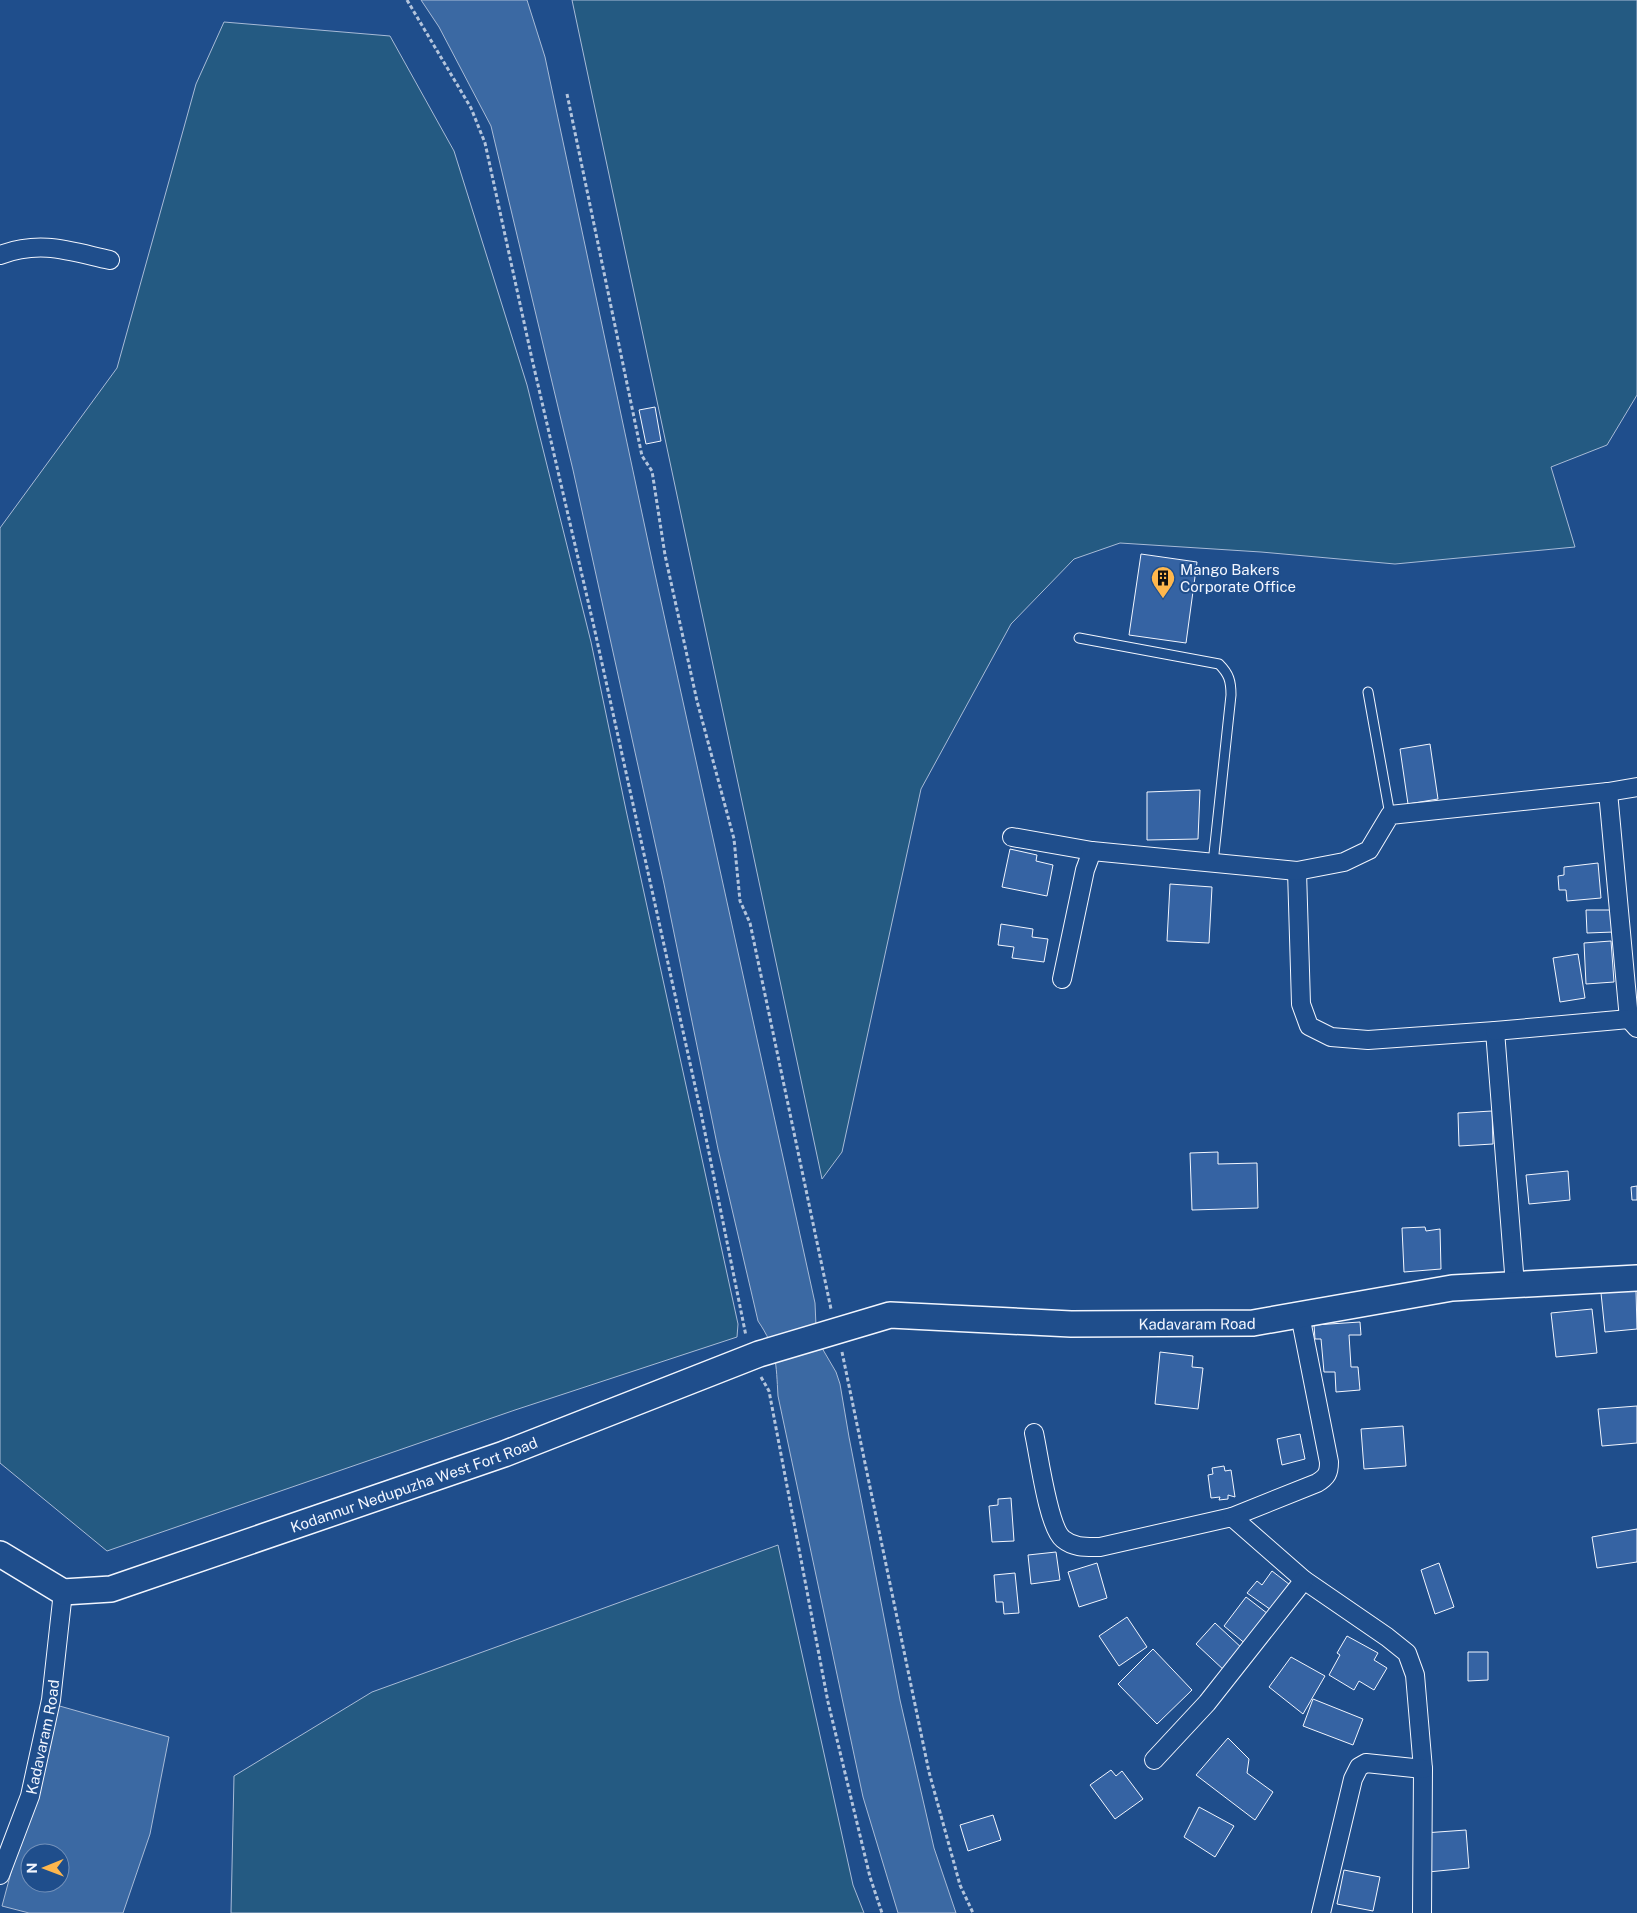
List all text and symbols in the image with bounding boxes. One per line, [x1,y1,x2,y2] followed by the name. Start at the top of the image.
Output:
[1180,561,1296,595] place label: Mango Bakers Corporate Office
[1150,565,1176,599] building icon: Mango Bakers Corporate Office
[1138,1314,1256,1332] street label: Kadavaram Road
[288,1433,540,1535] street label: Kodannur Nedupuzha West Fort Road
[22,1678,62,1796] street label: Kadavaram Road
[20,1843,70,1893] north arrow
[24,1863,40,1874] text: N

